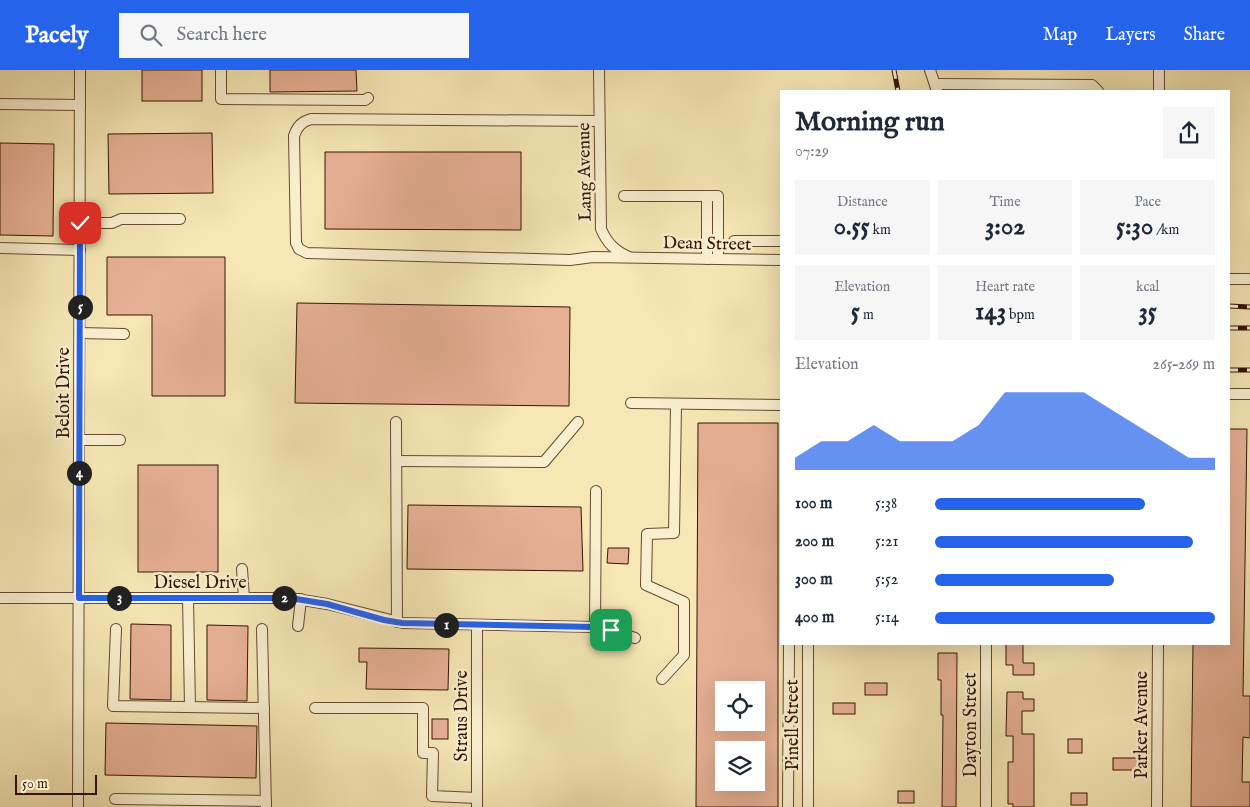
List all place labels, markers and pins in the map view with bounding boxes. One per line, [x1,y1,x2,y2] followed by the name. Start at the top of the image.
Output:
[59,202,101,244] pin
[68,294,92,320] pin: 5
[66,460,92,486] pin: 4
[106,586,132,610] pin: 3
[272,586,296,610] pin: 2
[590,609,632,651] pin
[434,612,458,638] pin: 1

